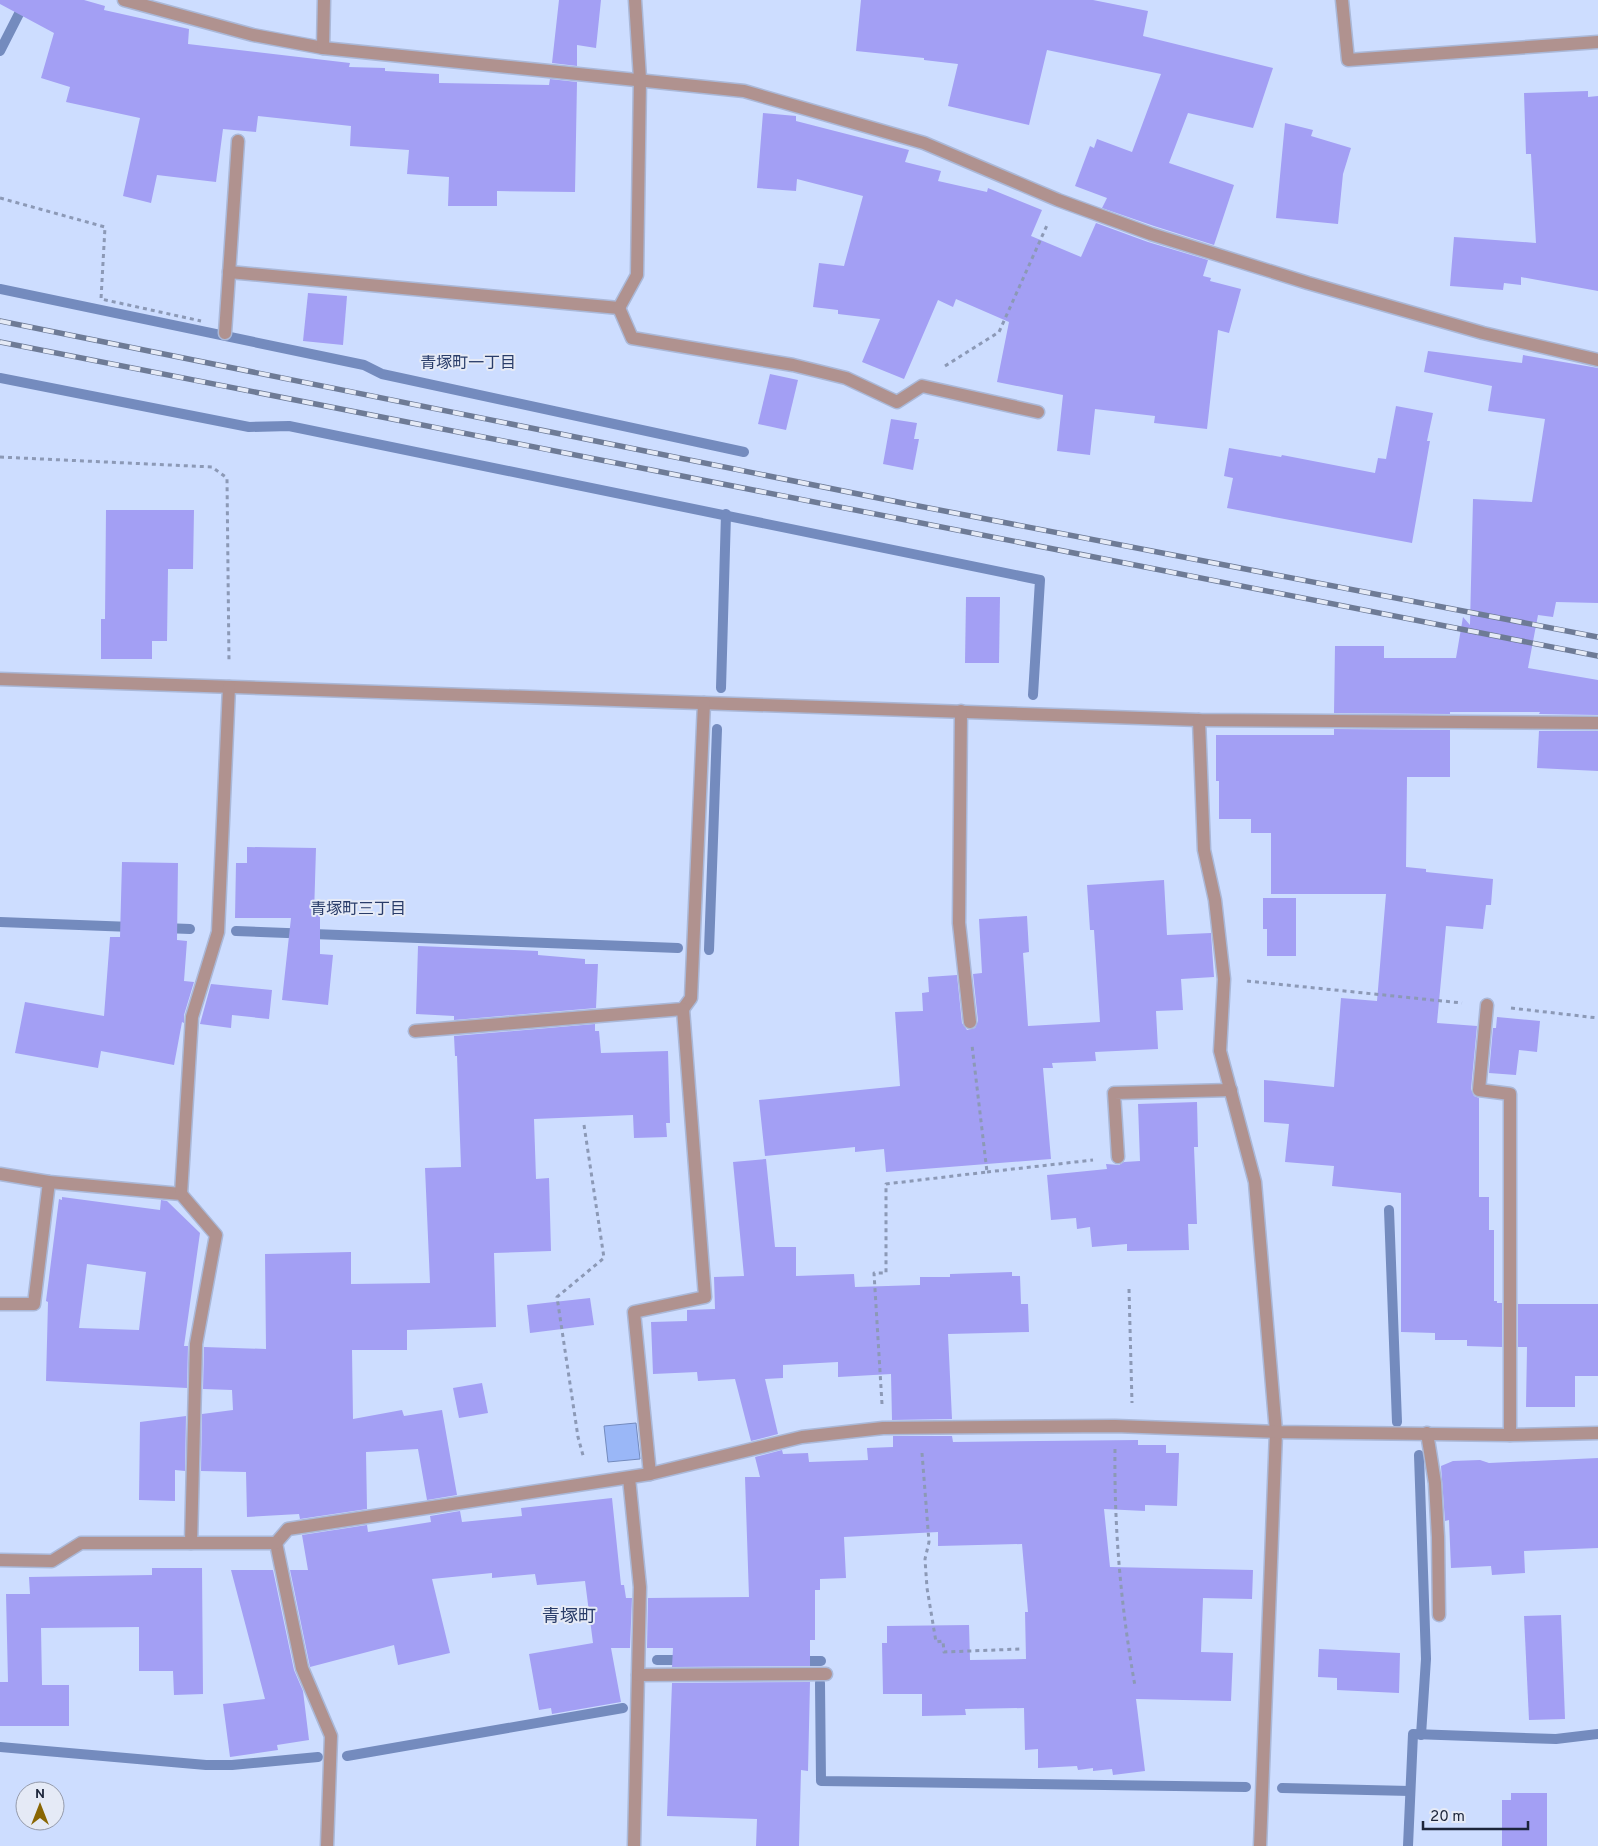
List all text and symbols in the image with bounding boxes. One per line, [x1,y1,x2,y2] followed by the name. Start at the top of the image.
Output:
[420,354,516,374] district label: 青塚町一丁目
[310,900,406,920] district label: 青塚町三丁目
[542,1606,596,1629] district label: 青塚町
[15,1781,65,1831] north arrow
[35,1786,45,1803] text: N
[1423,1798,1528,1830] scale bar
[1430,1808,1465,1827] text: 20 m

